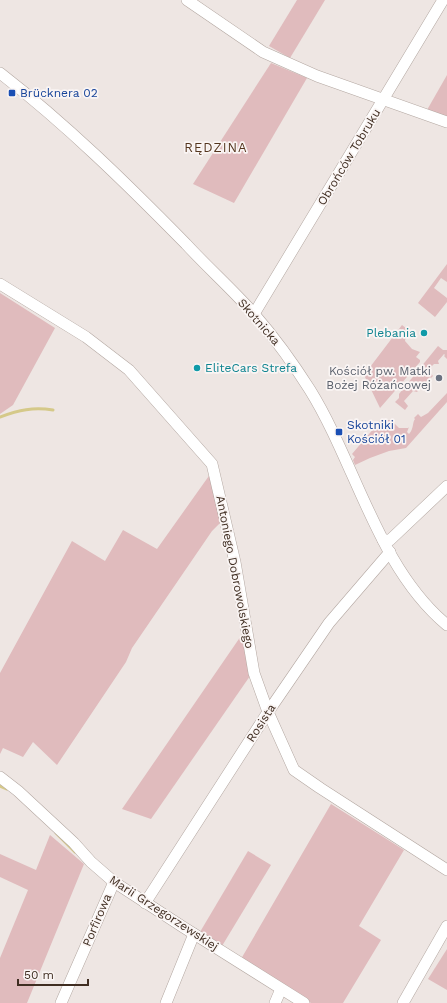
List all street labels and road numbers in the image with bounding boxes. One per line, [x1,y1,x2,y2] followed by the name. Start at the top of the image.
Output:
[315,106,383,208] street label: Obrońców Tobruku
[235,296,283,348] street label: Skotnicka
[213,494,257,650] street label: Antoniego Dobrowolskiego
[244,701,279,745] street label: Rosista
[107,873,221,953] street label: Marii Grzegorzewskiej
[80,891,114,948] street label: Porfirowa

